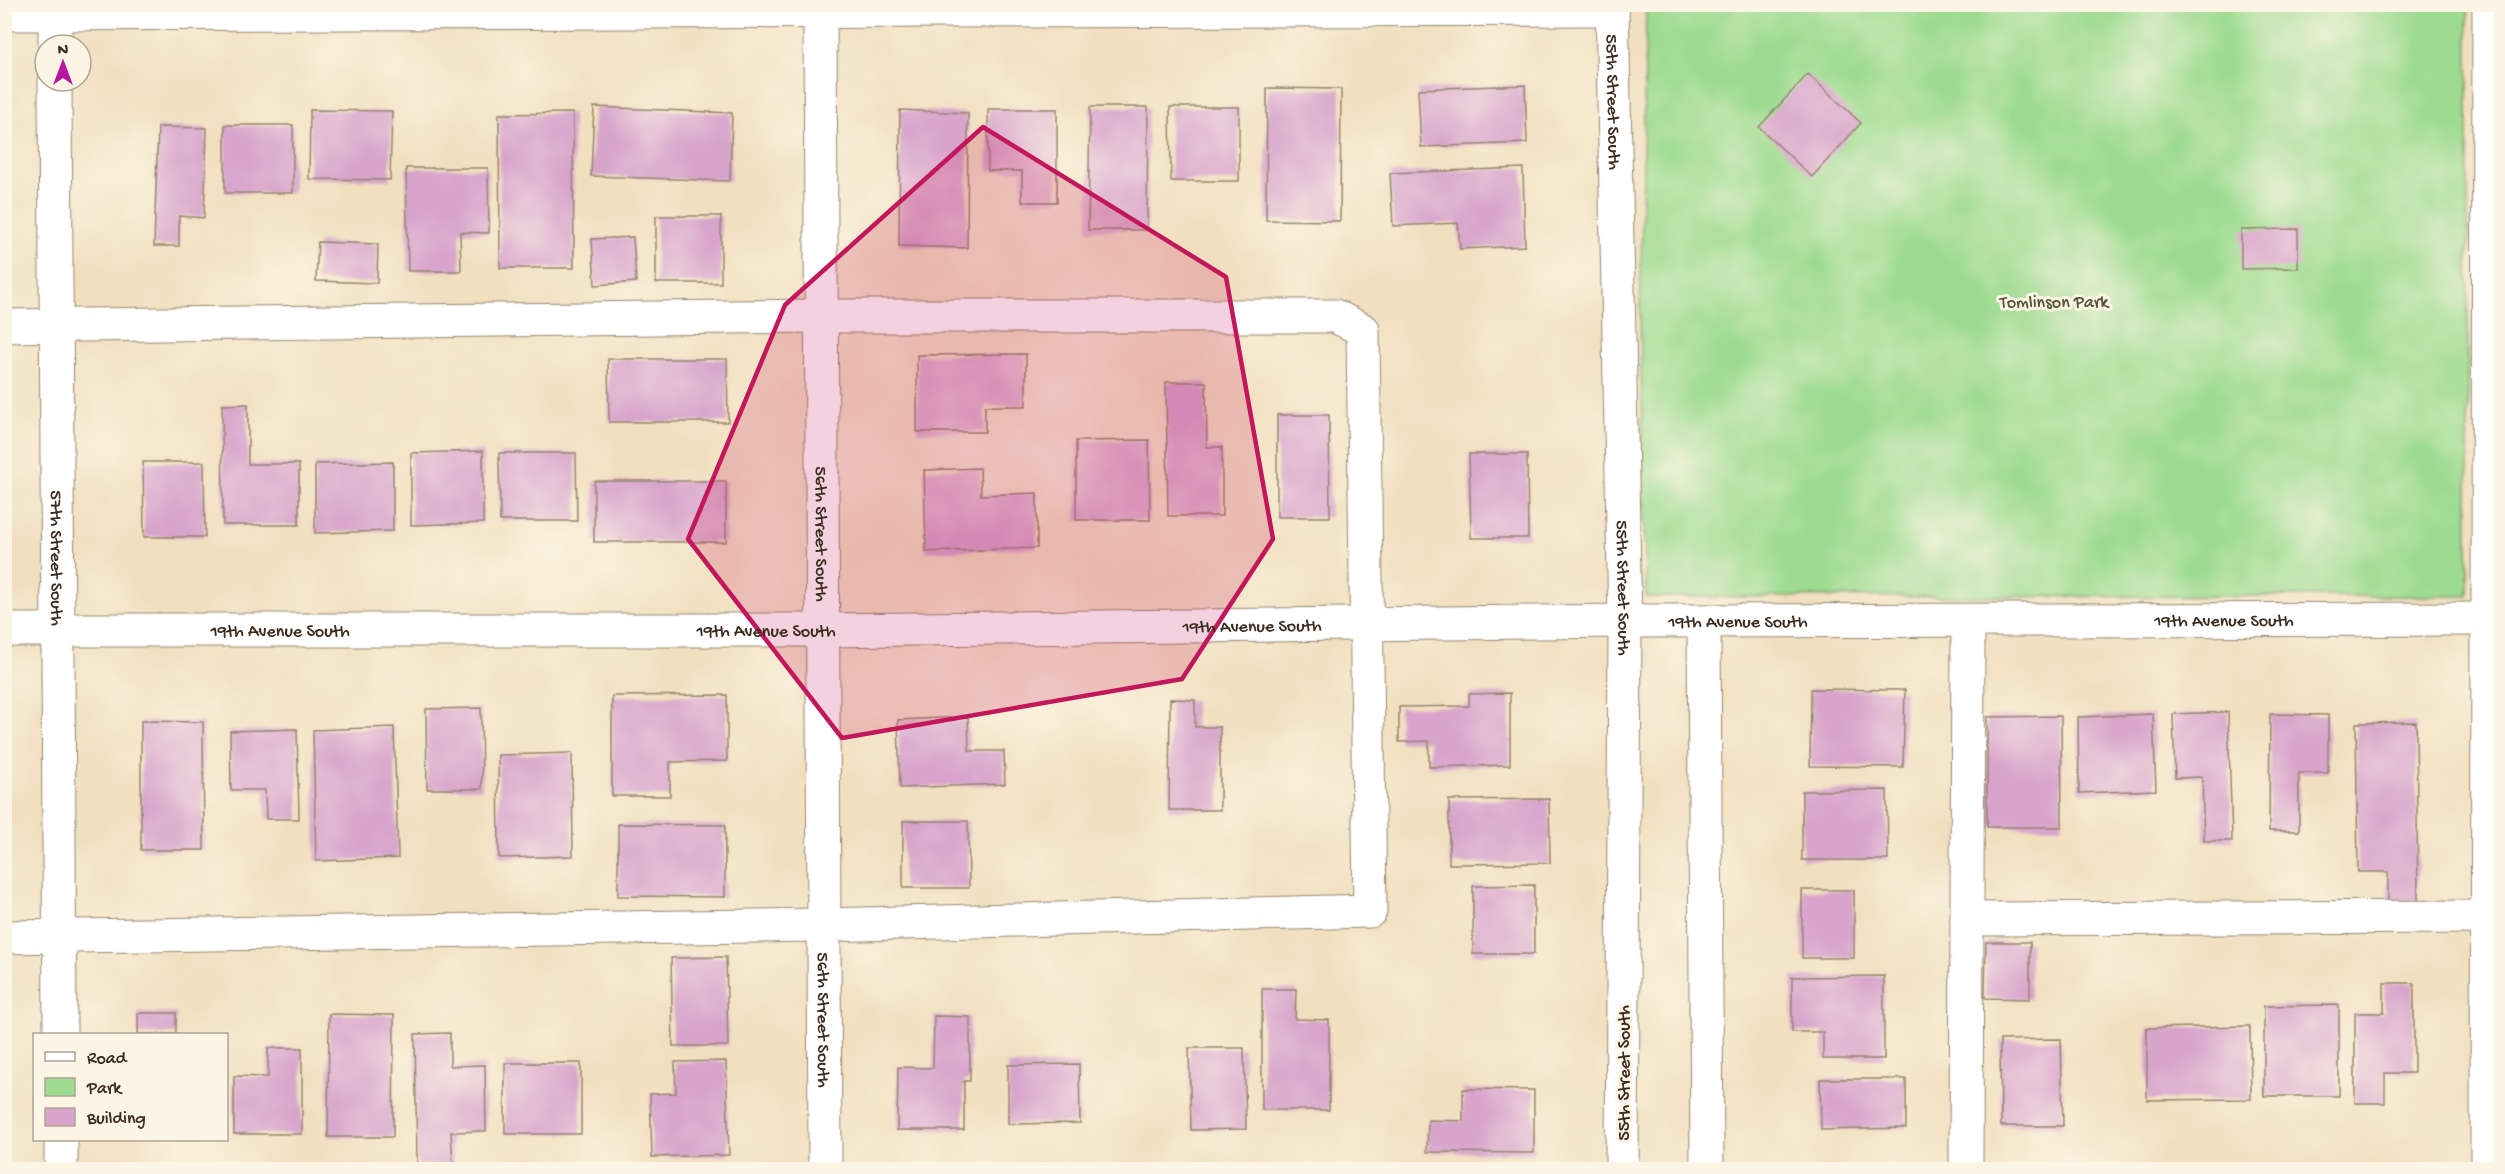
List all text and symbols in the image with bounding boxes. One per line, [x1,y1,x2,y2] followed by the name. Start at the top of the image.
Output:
[33,33,93,93] north arrow
[1600,34,1623,170] street label: 55th Street South
[58,42,69,61] text: N
[1999,293,2110,314] park label: Tomlinson Park
[809,466,831,602] street label: 56th Street South
[44,490,66,626] street label: 57th Street South
[1610,520,1633,656] street label: 55th Street South
[2153,611,2294,633] street label: 19th Avenue South
[1667,613,1808,634] street label: 19th Avenue South
[1181,616,1322,639] street label: 19th Avenue South
[209,622,350,643] street label: 19th Avenue South
[695,622,836,643] street label: 19th Avenue South
[811,952,833,1088] street label: 56th Street South
[1615,1005,1636,1141] street label: 55th Street South
[33,1033,228,1141] legend
[87,1049,128,1070] text: Road
[86,1079,123,1100] text: Park
[86,1109,146,1130] text: Building

